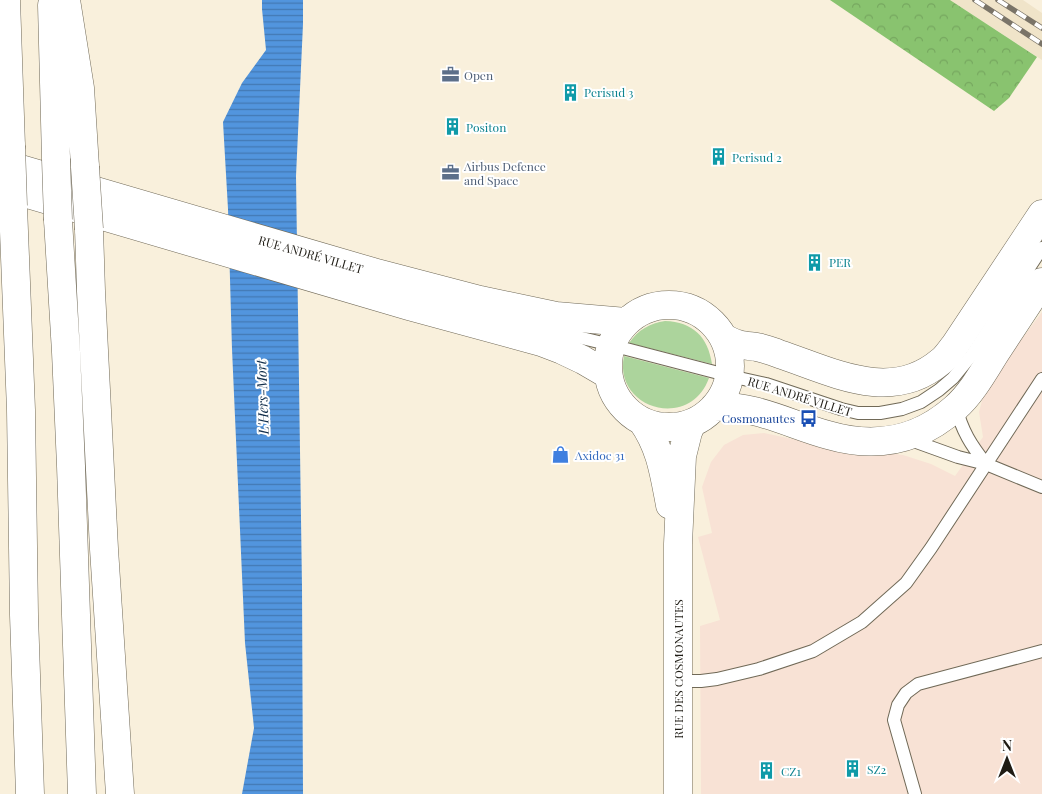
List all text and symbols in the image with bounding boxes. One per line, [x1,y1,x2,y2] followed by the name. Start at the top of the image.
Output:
[440,65,460,85] office icon: Open
[464,67,493,83] place label: Open
[560,82,580,102] building icon: Perisud 3
[584,84,634,100] place label: Perisud 3
[442,117,462,137] building icon: Positon
[466,119,506,135] place label: Positon
[708,147,728,167] building icon: Perisud 2
[732,149,782,165] place label: Perisud 2
[463,158,546,188] place label: Airbus Defence and Space
[440,163,460,183] office icon: Airbus Defence and Space
[257,231,366,277] street label: RUE ANDRÉ VILLET
[805,252,825,272] building icon: PER
[829,254,851,270] place label: PER
[251,358,273,436] water label: L'Hers-Mort
[746,373,855,420] street label: RUE ANDRÉ VILLET
[799,408,819,428] bus stop icon: Cosmonautes
[722,410,795,426] place label: Cosmonautes
[551,445,571,465] shop icon: Axidoc 31
[574,447,625,463] place label: Axidoc 31
[670,599,686,739] street label: RUE DES COSMONAUTES
[982,734,1032,784] north arrow
[1002,736,1012,755] text: N
[843,759,863,779] building icon: SZ2
[757,761,777,781] building icon: CZ1
[867,761,887,777] place label: SZ2
[781,763,801,779] place label: CZ1

